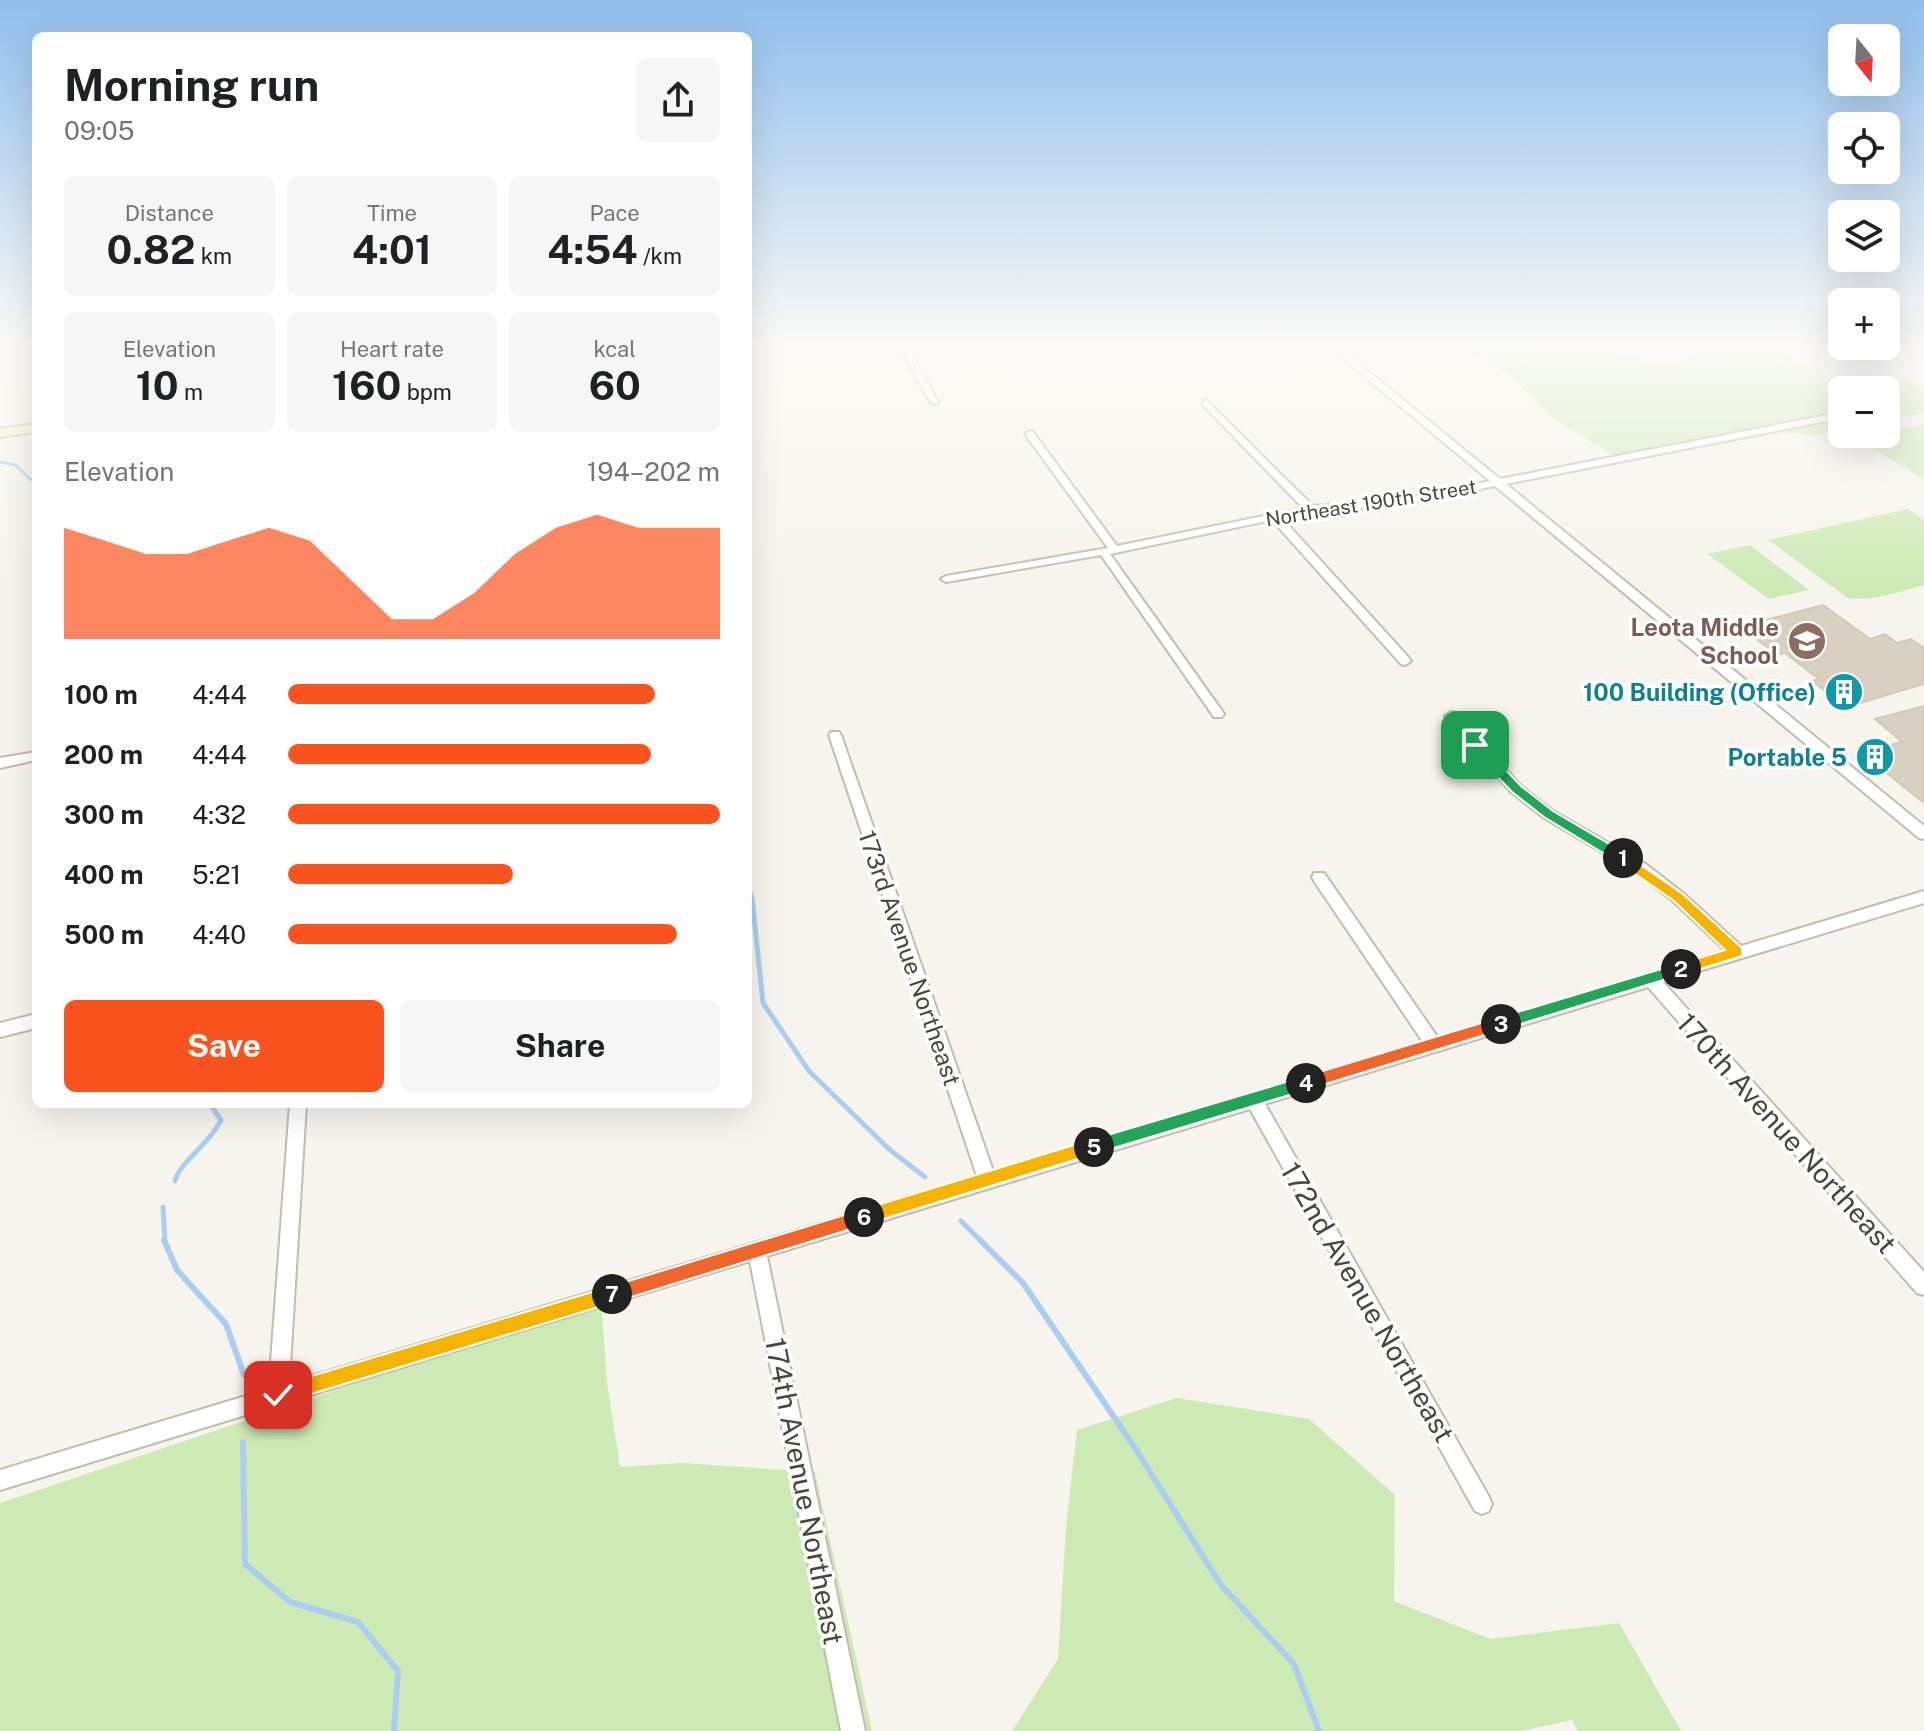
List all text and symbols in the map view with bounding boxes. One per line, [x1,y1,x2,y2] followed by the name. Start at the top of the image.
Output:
[1828,24,1900,96] north arrow
[1828,24,1900,448] map controls
[636,58,720,142] button: share
[64,59,319,111] text: Morning run
[1828,112,1900,184] button: locate
[64,115,134,146] text: 09:05
[125,200,214,226] text: Distance
[367,200,417,226] text: Time
[590,200,640,226] text: Pace
[1828,200,1900,272] button: layers
[107,226,195,273] text: 0.82
[352,226,432,273] text: 4:01
[547,226,638,273] text: 4:54
[195,243,232,269] text: km
[638,243,682,269] text: /km
[1828,288,1900,360] button: +
[123,336,216,362] text: Elevation
[340,336,444,362] text: Heart rate
[593,336,636,362] text: kcal
[136,362,179,409] text: 10
[332,362,401,409] text: 160
[589,362,641,409] text: 60
[1828,376,1900,448] button: −
[179,379,203,405] text: m
[401,379,452,405] text: bpm
[64,456,174,487] text: Elevation
[587,456,720,487] text: 194–202 m
[1264,474,1478,532] street label: Northeast 190th Street
[1630,613,1779,669] place label: Leota Middle School
[1786,620,1828,662] school or university icon: Leota Middle School
[1823,671,1865,713] building icon: 100 Building (Office)
[1583,678,1816,706] place label: 100 Building (Office)
[64,679,138,710] text: 100 m
[192,679,247,710] text: 4:44
[1441,711,1509,779] pin
[1453,723,1497,767] icon: arrive
[1854,736,1896,778] building icon: Portable 5
[64,739,143,770] text: 200 m
[192,739,247,770] text: 4:44
[1727,743,1847,771] place label: Portable 5
[64,799,144,830] text: 300 m
[192,799,246,830] text: 4:32
[853,827,967,1089] street label: 173rd Avenue Northeast
[1603,838,1643,878] pin: 1
[1618,845,1628,871] text: 1
[64,859,144,890] text: 400 m
[192,859,241,890] text: 5:21
[64,919,144,950] text: 500 m
[192,919,246,950] text: 4:40
[1661,949,1701,989] pin: 2
[1674,956,1688,982] text: 2
[64,1000,384,1092] button: Save
[400,1000,720,1092] button: Share
[1481,1004,1521,1044] pin: 3
[1671,1006,1903,1260] street label: 170th Avenue Northeast
[1494,1011,1508,1037] text: 3
[1286,1063,1326,1103] pin: 4
[1299,1070,1313,1096] text: 4
[1074,1127,1114,1167] pin: 5
[1087,1134,1101,1160] text: 5
[1274,1156,1462,1448] street label: 172nd Avenue Northeast
[844,1197,884,1237] pin: 6
[857,1204,871,1230] text: 6
[592,1274,632,1314] pin: 7
[605,1281,619,1307] text: 7
[759,1335,851,1647] street label: 174th Avenue Northeast
[244,1361,312,1429] pin
[256,1373,300,1417] icon: check

